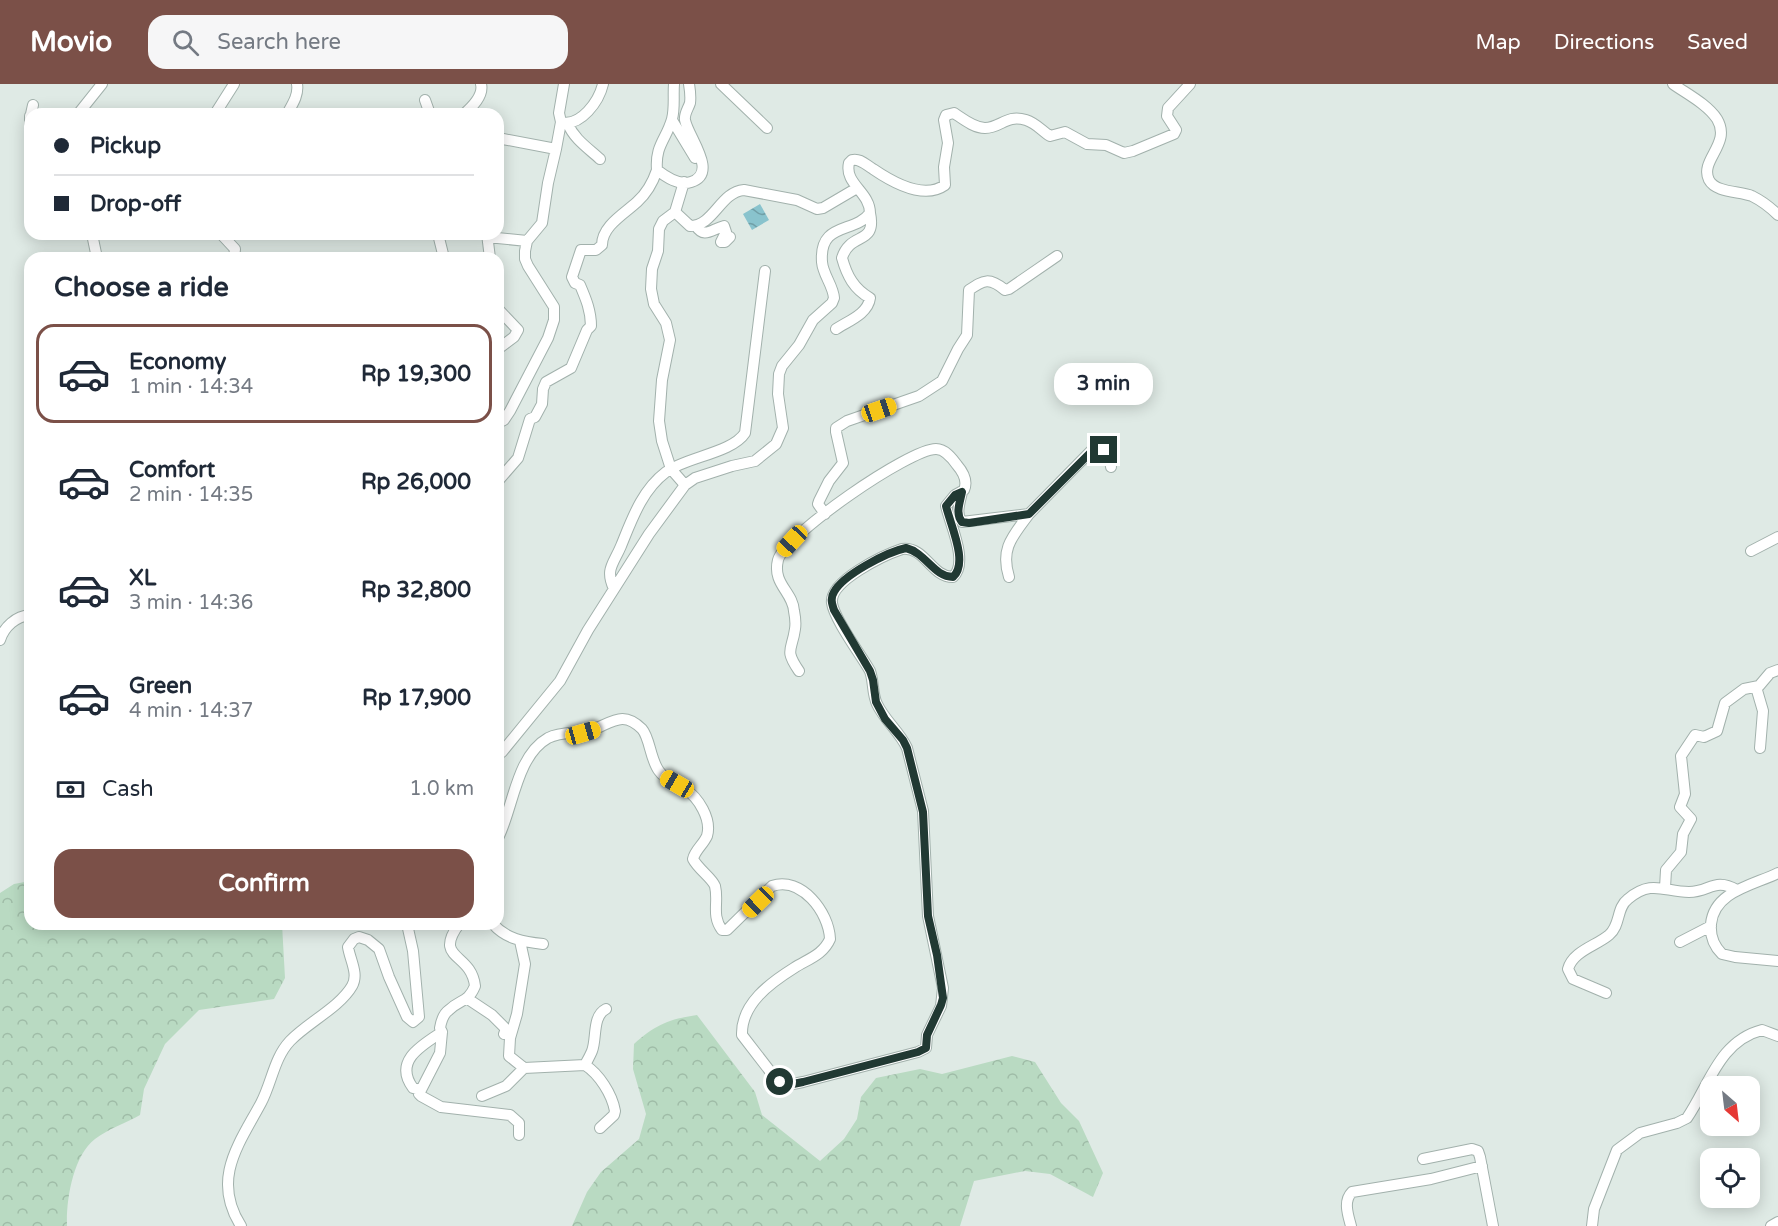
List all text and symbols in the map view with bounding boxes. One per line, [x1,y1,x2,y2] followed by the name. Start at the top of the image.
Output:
[148,15,568,69] search box
[30,25,112,59] text: Movio
[169,26,202,59] icon: search
[217,29,341,55] text: Search here
[1475,30,1521,55] text: Map
[1554,30,1654,55] text: Directions
[1687,30,1748,55] text: Saved
[90,133,161,159] text: Pickup
[90,191,181,217] text: Drop-off
[54,271,229,304] text: Choose a ride
[57,347,111,401] icon: car
[129,349,226,375] text: Economy
[361,361,471,387] text: Rp 19,300
[1054,363,1154,405] callout: 3 min
[1077,372,1130,396] text: 3 min
[129,375,253,399] text: 1 min · 14:34
[859,396,899,424] car
[1090,436,1117,463] route end
[57,455,111,509] icon: car
[129,457,215,483] text: Comfort
[361,469,471,495] text: Rp 26,000
[129,483,253,507] text: 2 min · 14:35
[773,522,811,560] car
[57,563,111,617] icon: car
[129,565,156,591] text: XL
[361,577,471,603] text: Rp 32,800
[129,591,253,615] text: 3 min · 14:36
[57,671,111,725] icon: car
[129,673,192,699] text: Green
[362,685,471,711] text: Rp 17,900
[129,699,253,723] text: 4 min · 14:37
[563,719,603,747] car
[657,767,697,801] car
[54,773,87,806] icon: cash
[102,776,154,802] text: Cash
[409,777,474,801] text: 1.0 km
[54,849,474,918] button: Confirm
[739,883,777,921] car
[766,1068,793,1095] route start
[1700,1076,1760,1136] north arrow
[1700,1076,1760,1208] map controls
[1700,1148,1760,1208] button: locate

